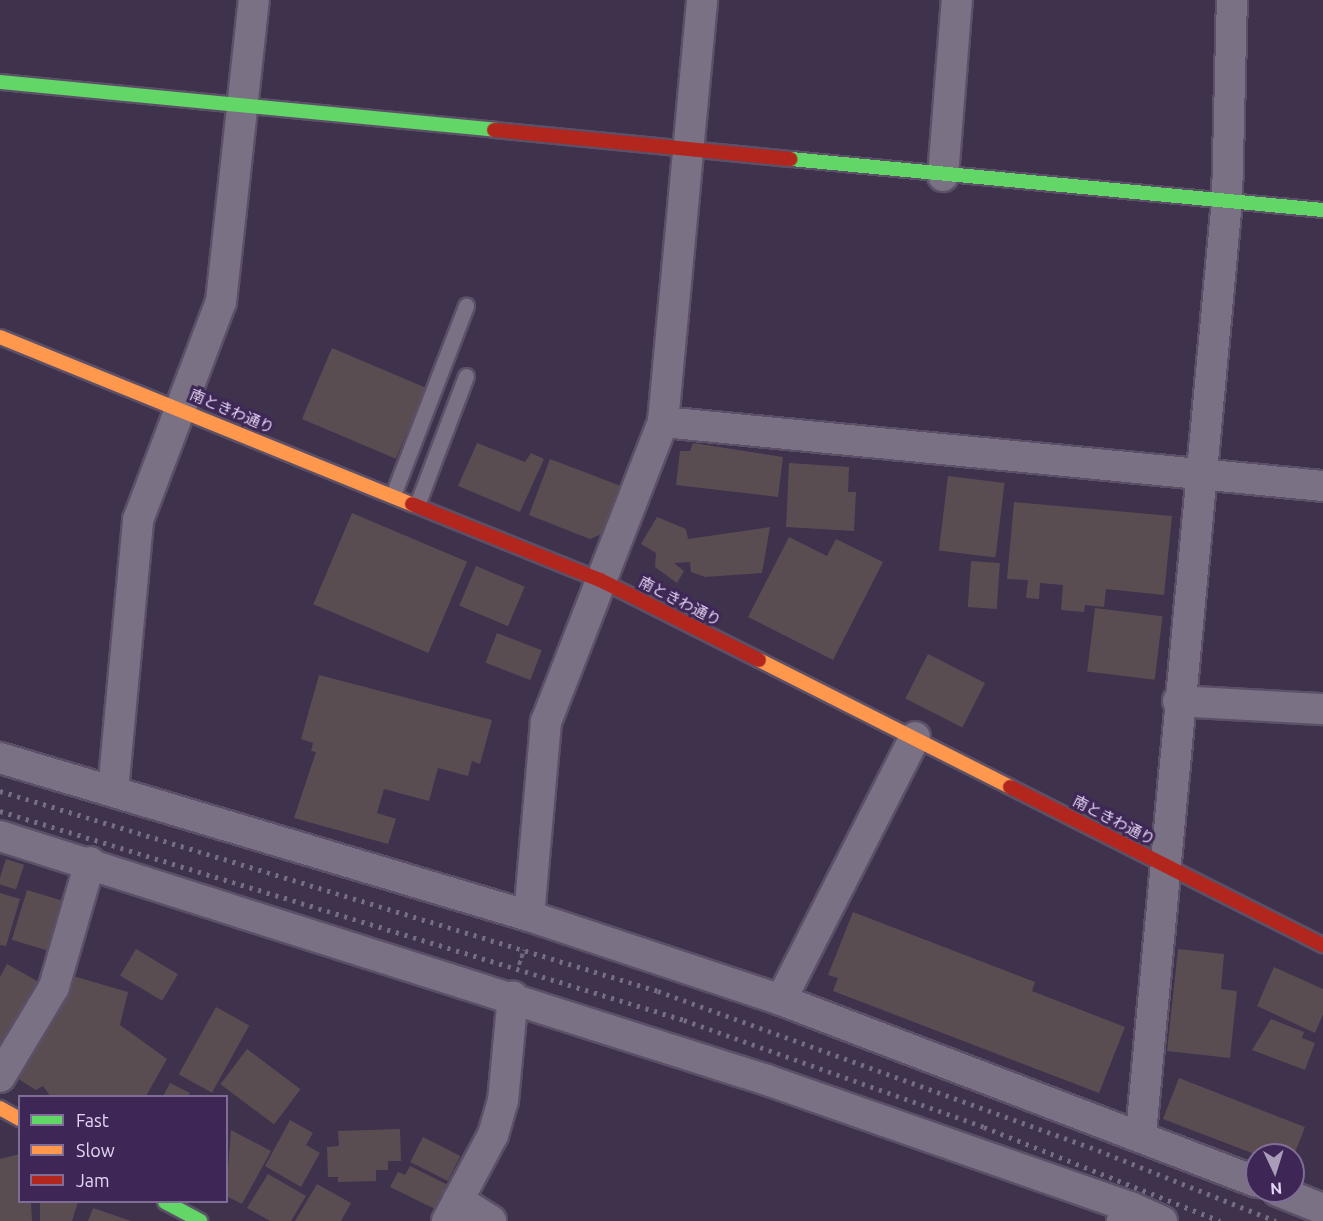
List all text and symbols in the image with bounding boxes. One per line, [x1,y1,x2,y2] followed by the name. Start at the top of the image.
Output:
[187,385,277,437] street label: 南ときわ通り
[636,573,724,629] street label: 南ときわ通り
[1070,792,1158,848] street label: 南ときわ通り
[18,1095,228,1203] legend
[76,1110,109,1130] text: Fast
[76,1140,115,1160] text: Slow
[1245,1143,1305,1203] north arrow
[76,1170,110,1190] text: Jam
[1270,1180,1283,1198] text: N

